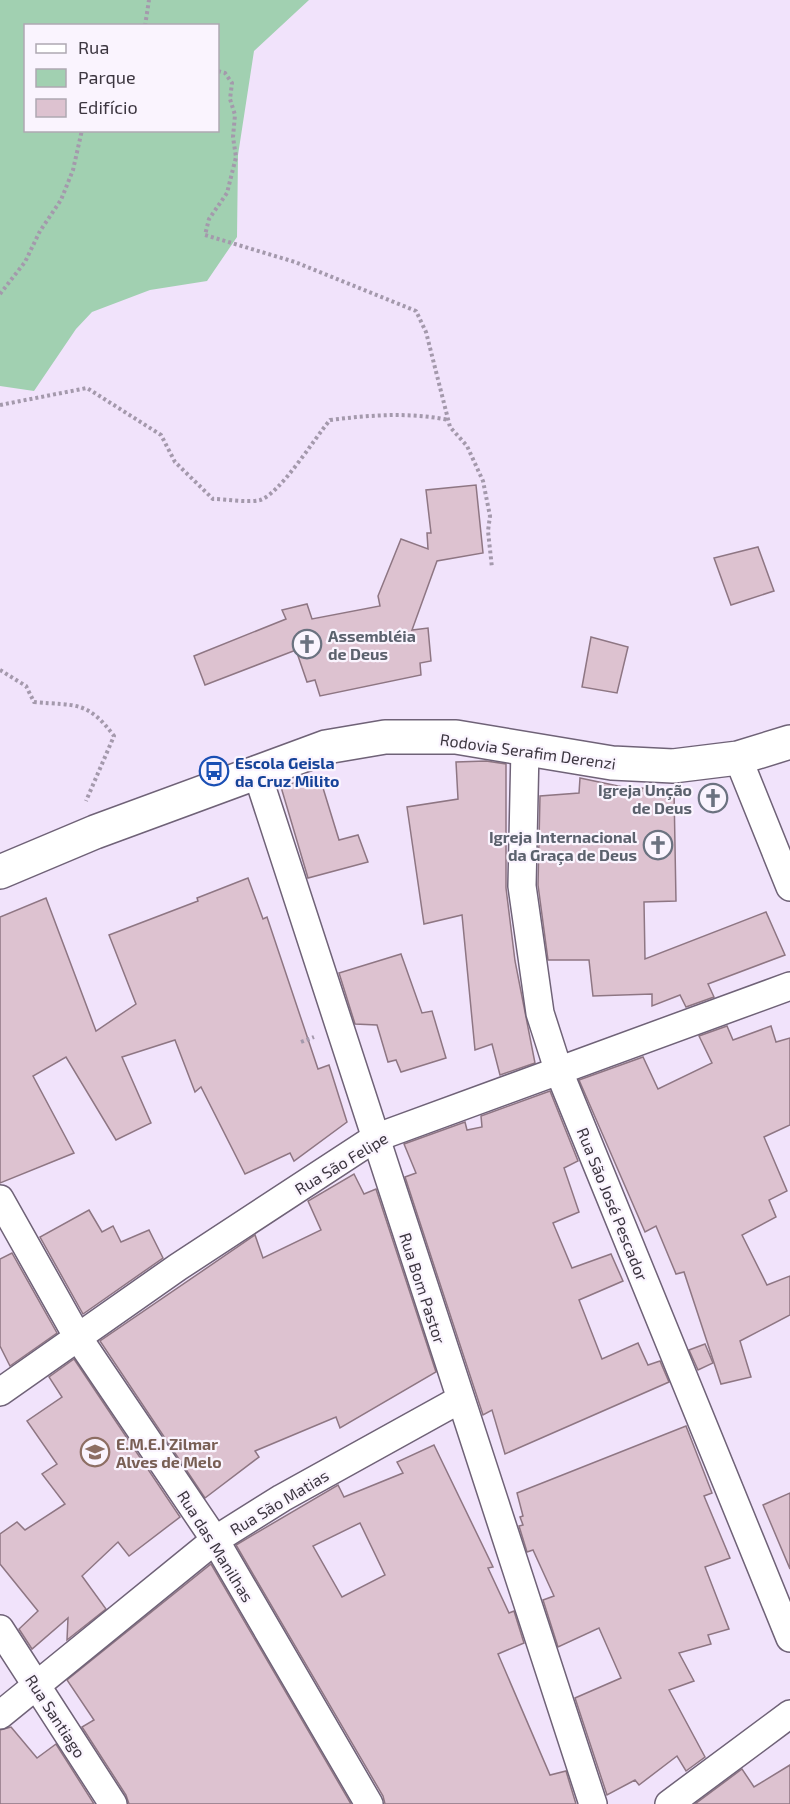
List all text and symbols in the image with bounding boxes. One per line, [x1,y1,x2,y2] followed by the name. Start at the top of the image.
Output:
[24,24,219,132] legend
[78,36,109,58] text: Rua
[78,66,136,88] text: Parque
[78,96,138,118] text: Edifício
[328,626,416,663] place label: Assembléia de Deus
[291,628,323,660] church icon: Assembléia de Deus
[439,729,617,773] street label: Rodovia Serafim Derenzi
[235,753,339,790] place label: Escola Geisla da Cruz Milito
[198,755,230,787] bus stop icon: Escola Geisla da Cruz Milito
[598,780,692,817] place label: Igreja Unção de Deus
[697,782,729,814] church icon: Igreja Unção de Deus
[489,827,638,866] place label: Igreja Internacional da Graça de Deus
[642,829,674,861] church icon: Igreja Internacional da Graça de Deus
[574,1125,653,1284] street label: Rua São José Pescador
[291,1128,391,1198] street label: Rua São Felipe
[396,1230,450,1347] street label: Rua Bom Pastor
[116,1434,222,1471] place label: E.M.E.I Zilmar Alves de Melo
[79,1436,111,1468] school or university icon: E.M.E.I Zilmar Alves de Melo
[226,1465,332,1539] street label: Rua São Matias
[174,1487,258,1605] street label: Rua das Manilhas
[22,1671,90,1761] street label: Rua Santiago

